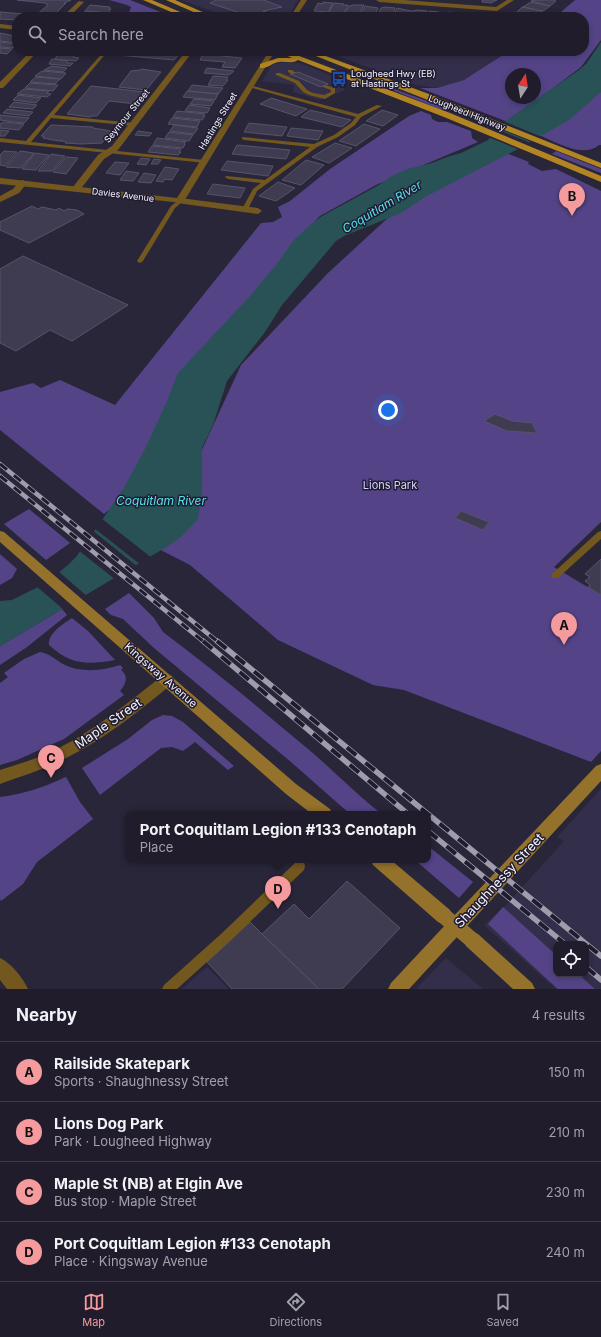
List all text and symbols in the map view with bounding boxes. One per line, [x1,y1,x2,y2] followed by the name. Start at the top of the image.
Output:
[12,12,589,56] search box
[26,23,48,45] icon: search
[58,25,144,44] text: Search here
[351,68,436,89] place label: Lougheed Hwy (EB) at Hastings St
[505,68,541,104] north arrow
[330,70,348,88] bus stop icon: Lougheed Hwy (EB) at Hastings St
[102,87,152,145] street label: Seymour Street
[196,90,239,151] street label: Hastings Street
[427,92,507,133] street label: Lougheed Highway
[339,177,425,236] water label: Coquitlam River
[559,183,585,216] pin: B
[91,185,155,204] street label: Davies Avenue
[378,400,398,420] your location
[363,478,417,492] park label: Lions Park
[116,493,206,508] water label: Coquitlam River
[551,612,577,645] pin: A
[122,639,200,711] street label: Kingsway Avenue
[71,694,145,752] street label: Maple Street
[38,745,64,778] pin: C
[125,811,431,863] popup
[140,820,416,839] text: Port Coquitlam Legion #133 Cenotaph
[451,829,547,931] street label: Shaughnessy Street
[140,839,173,855] text: Place
[265,876,291,909] pin: D
[553,941,589,977] map controls
[553,941,589,977] button: locate
[16,1005,77,1025] text: Nearby
[532,1007,585,1023] text: 4 results
[54,1054,190,1073] text: Railside Skatepark
[24,1064,34,1080] text: A
[549,1064,585,1080] text: 150 m
[54,1073,229,1089] text: Sports · Shaughnessy Street
[54,1114,163,1133] text: Lions Dog Park
[25,1124,33,1140] text: B
[549,1124,585,1140] text: 210 m
[54,1133,212,1149] text: Park · Lougheed Highway
[54,1174,243,1193] text: Maple St (NB) at Elgin Ave
[24,1184,34,1200] text: C
[546,1184,585,1200] text: 230 m
[54,1193,197,1209] text: Bus stop · Maple Street
[54,1234,331,1253] text: Port Coquitlam Legion #133 Cenotaph
[24,1244,34,1260] text: D
[546,1244,585,1260] text: 240 m
[54,1253,208,1269] text: Place · Kingsway Avenue
[82,1291,105,1329] tab: Map
[270,1291,322,1329] tab: Directions
[487,1291,519,1329] tab: Saved

